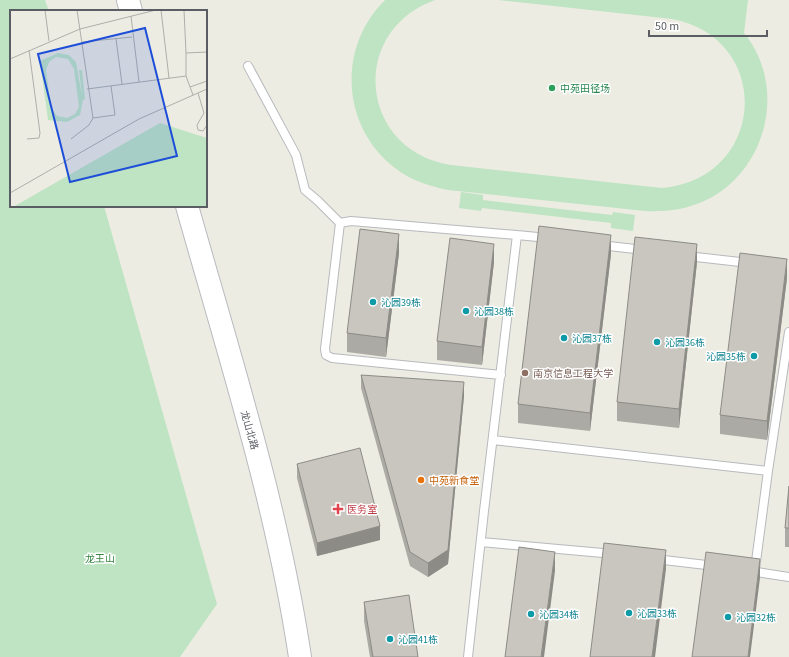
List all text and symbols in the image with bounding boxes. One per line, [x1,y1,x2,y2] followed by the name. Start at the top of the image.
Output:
[10,10,207,207] inset map
[649,12,767,38] scale bar
[655,18,679,35] text: 50 m
[560,82,610,96] place label: 中苑田径场
[547,83,557,93] marker: 中苑田径场
[381,296,421,310] place label: 沁园39栋
[368,297,378,307] marker: 沁园39栋
[474,305,514,319] place label: 沁园38栋
[461,306,471,316] marker: 沁园38栋
[572,332,612,346] place label: 沁园37栋
[559,333,569,343] marker: 沁园37栋
[665,336,705,350] place label: 沁园36栋
[652,337,662,347] marker: 沁园36栋
[706,350,746,364] place label: 沁园35栋
[749,351,759,361] marker: 沁园35栋
[533,367,613,381] place label: 南京信息工程大学
[520,368,530,378] marker: 南京信息工程大学
[237,409,261,451] street label: 龙山北路
[429,474,479,488] place label: 中苑新食堂
[416,475,426,485] marker: 中苑新食堂
[332,503,344,515] marker: 医务室
[347,503,377,517] place label: 医务室
[85,552,115,566] park label: 龙王山
[637,607,677,621] place label: 沁园33栋
[539,608,579,622] place label: 沁园34栋
[624,608,634,618] marker: 沁园33栋
[526,609,536,619] marker: 沁园34栋
[736,611,776,625] place label: 沁园32栋
[723,612,733,622] marker: 沁园32栋
[398,633,438,647] place label: 沁园41栋
[385,634,395,644] marker: 沁园41栋

